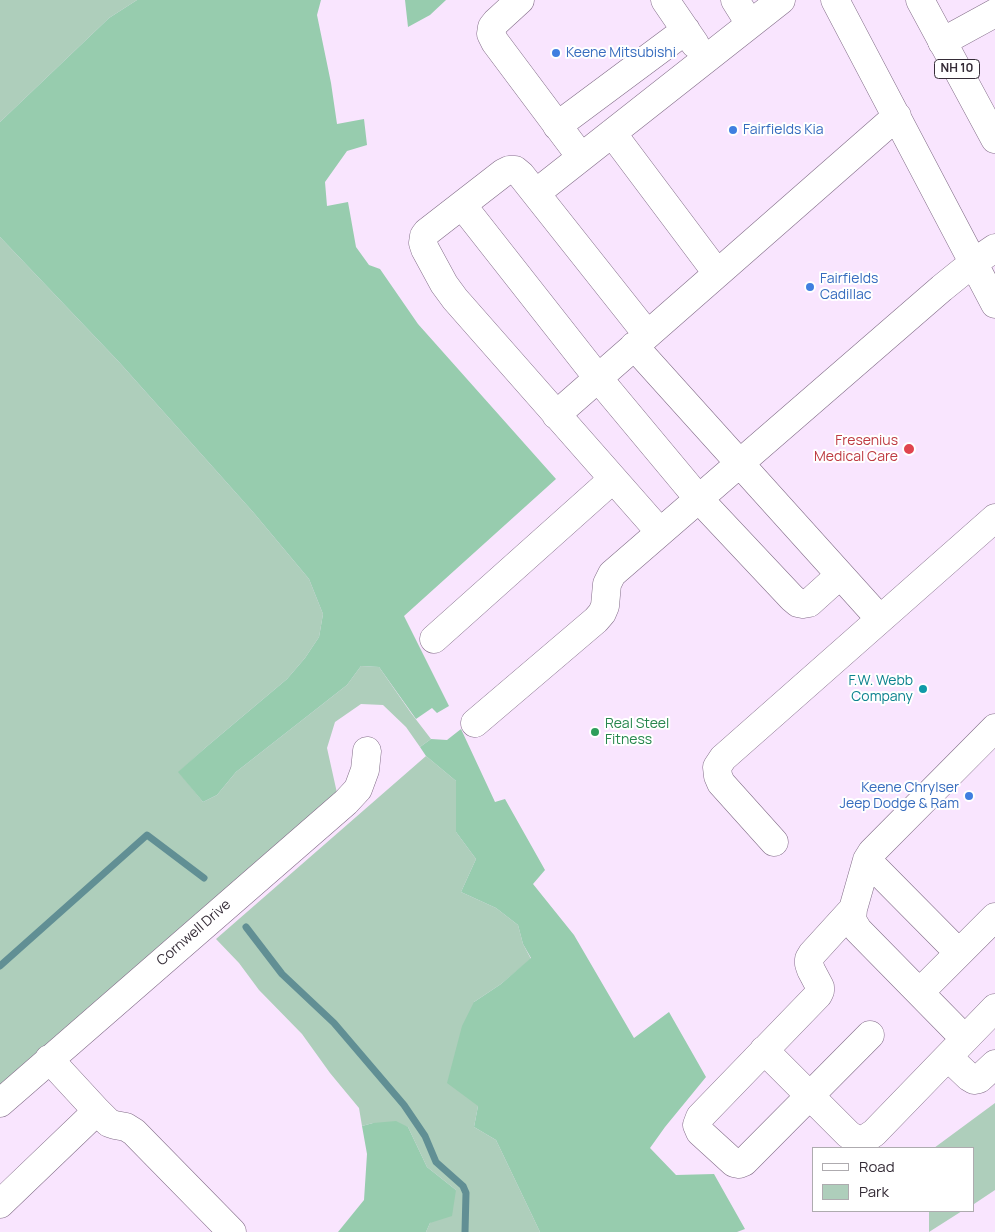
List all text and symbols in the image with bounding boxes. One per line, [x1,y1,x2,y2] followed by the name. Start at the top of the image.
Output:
[566,45,676,61] place label: Keene Mitsubishi
[550,47,562,59] marker: Keene Mitsubishi
[934,60,980,78] road number: NH 10
[743,122,824,138] place label: Fairfields Kia
[727,124,739,136] marker: Fairfields Kia
[820,271,878,304] place label: Fairfields Cadillac
[804,281,816,293] marker: Fairfields Cadillac
[814,433,898,466] place label: Fresenius Medical Care
[902,442,916,456] marker: Fresenius Medical Care
[848,673,913,706] place label: F.W. Webb Company
[917,683,929,695] marker: F.W. Webb Company
[605,716,669,749] place label: Real Steel Fitness
[589,726,601,738] marker: Real Steel Fitness
[840,780,959,812] place label: Keene Chrylser Jeep Dodge & Ram
[963,790,975,802] marker: Keene Chrylser Jeep Dodge & Ram
[154,896,234,970] street label: Cornwell Drive
[812,1147,975,1212] legend
[859,1156,895,1177] text: Road
[859,1181,889,1202] text: Park

